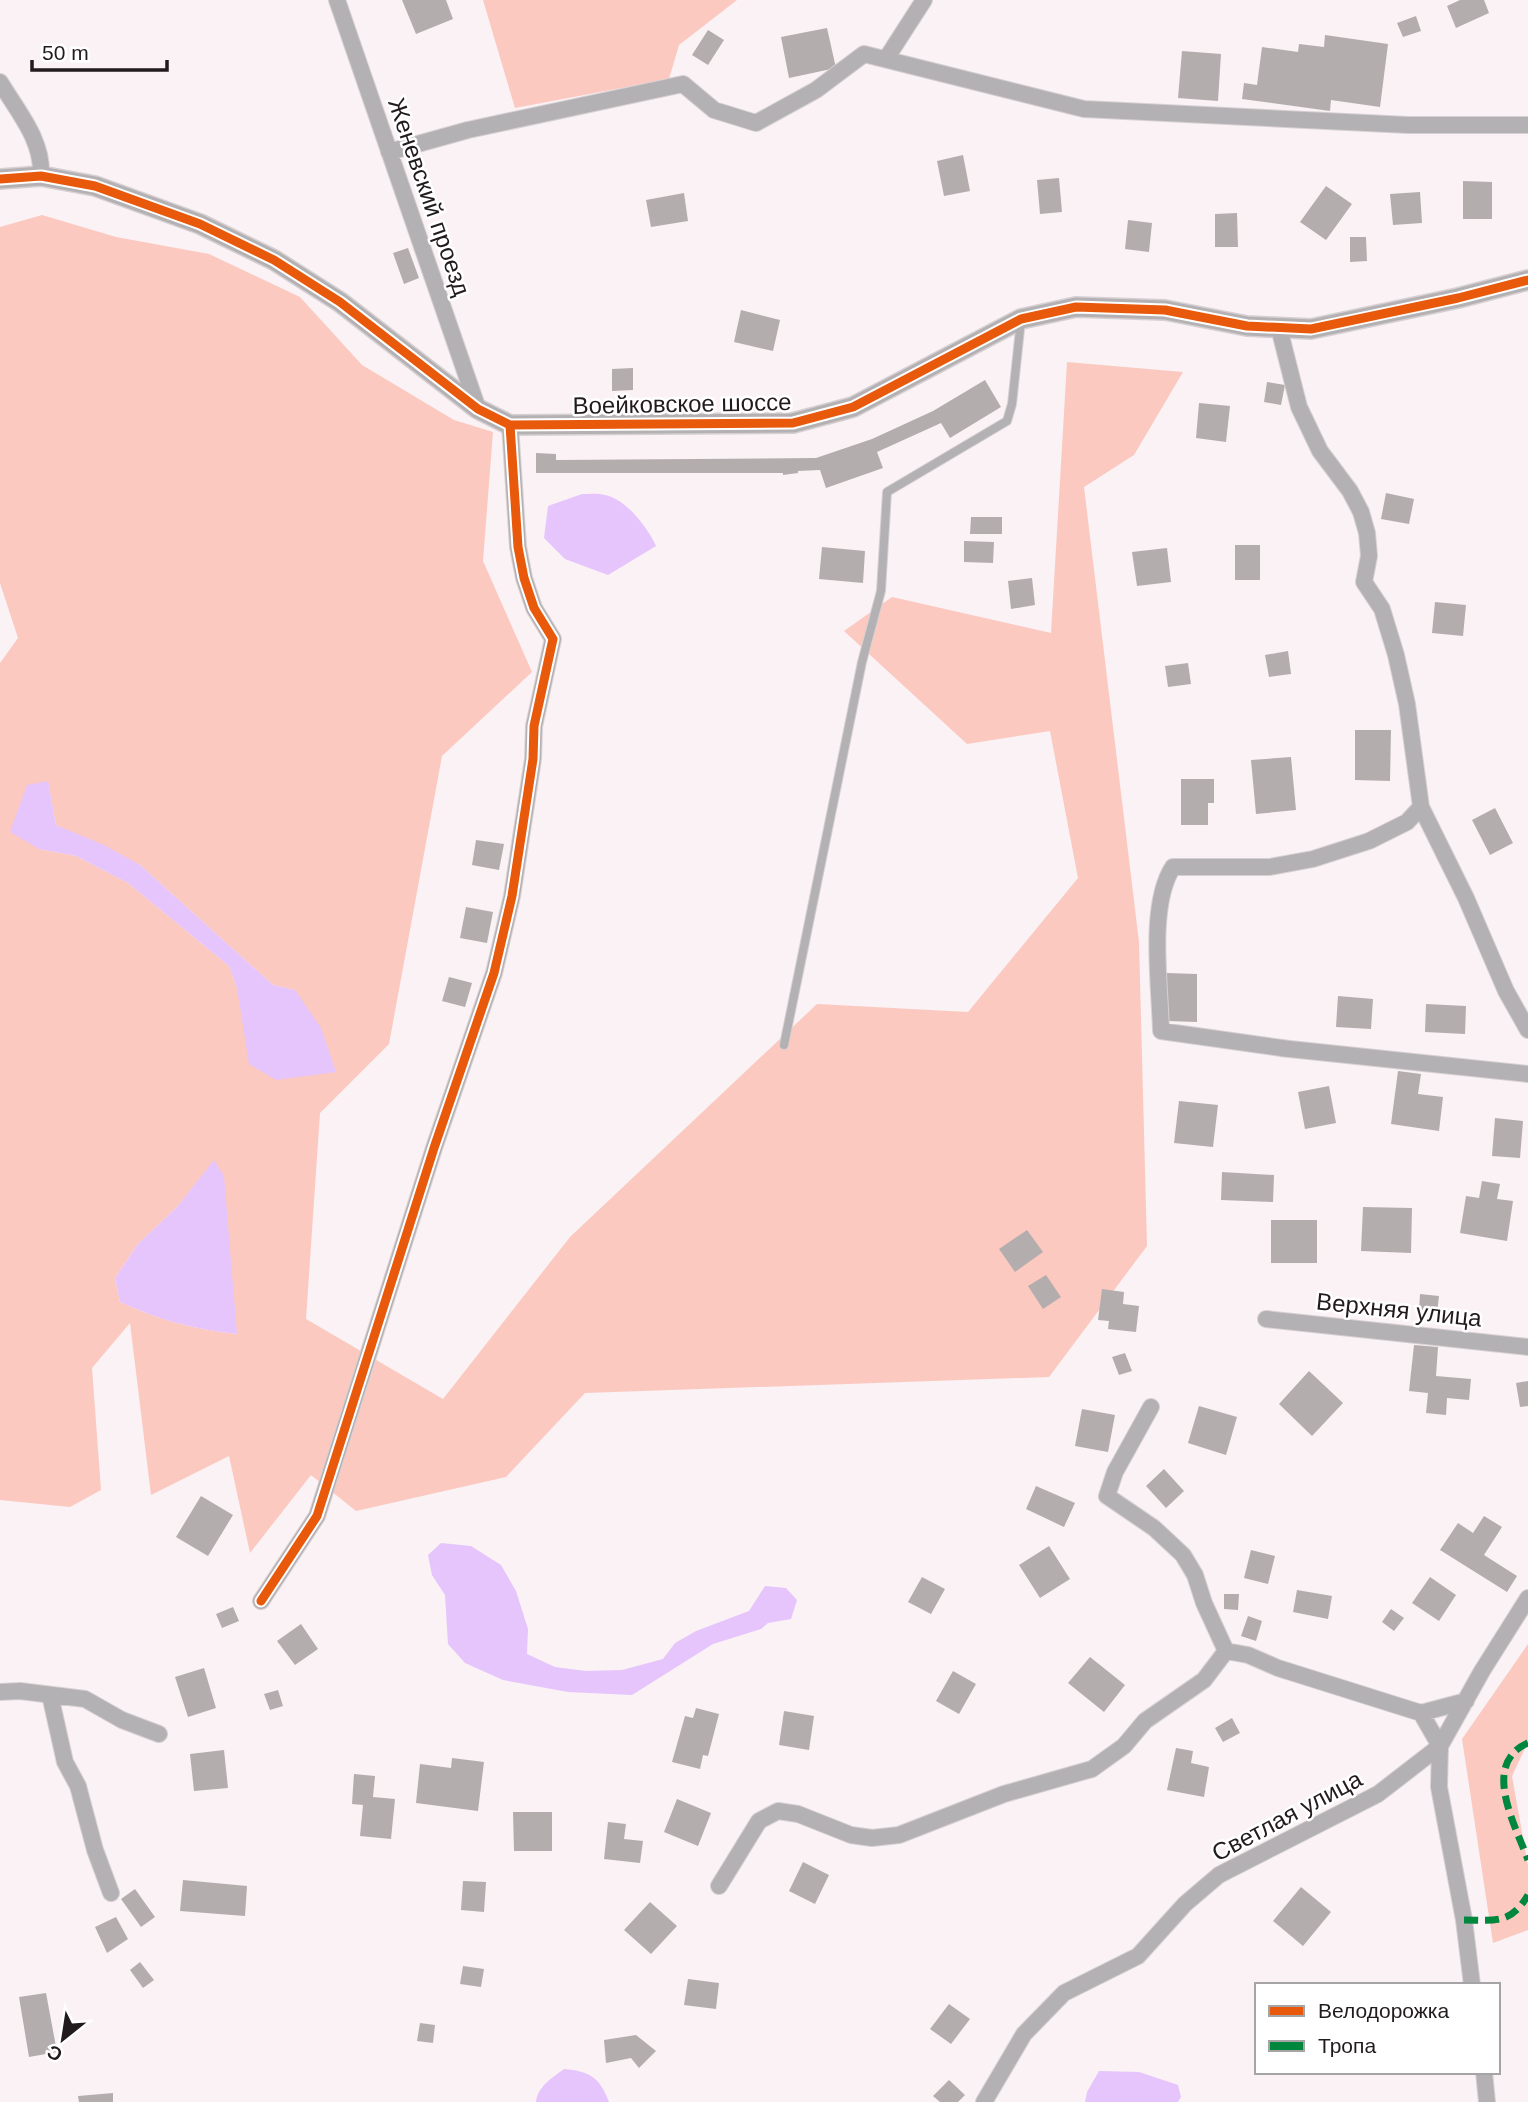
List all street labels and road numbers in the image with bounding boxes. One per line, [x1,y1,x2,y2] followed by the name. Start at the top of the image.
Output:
[383,94,476,299] street label: Женевский проезд
[572,388,792,419] street label: Воейковское шоссе
[1315,1287,1484,1332] street label: Верхняя улица
[1207,1764,1367,1866] street label: Светлая улица

